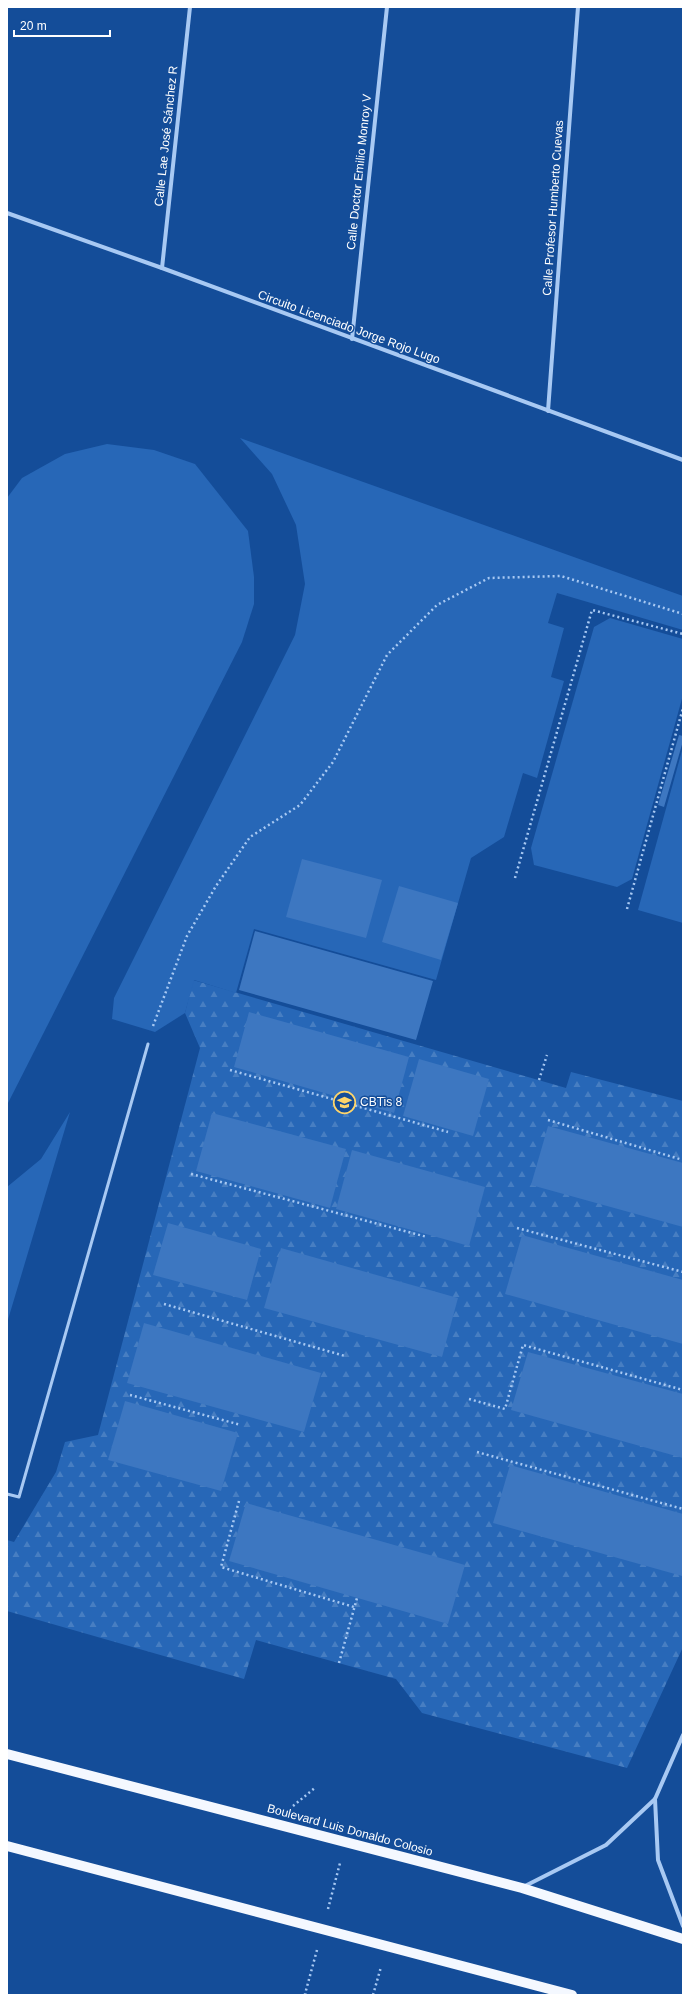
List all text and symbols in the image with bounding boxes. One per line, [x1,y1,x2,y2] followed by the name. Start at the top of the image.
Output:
[14,12,110,38] scale bar
[20,19,47,33] text: 20 m
[152,65,180,207] street label: Calle Lae José Sánchez R
[344,93,374,251] street label: Calle Doctor Emilio Monroy V
[540,120,566,296] street label: Calle Profesor Humberto Cuevas
[256,287,442,367] street label: Circuito Licenciado Jorge Rojo Lugo
[332,1089,358,1115] school or university icon: CBTis 8
[360,1095,403,1109] place label: CBTis 8
[266,1801,435,1859] street label: Boulevard Luis Donaldo Colosio

